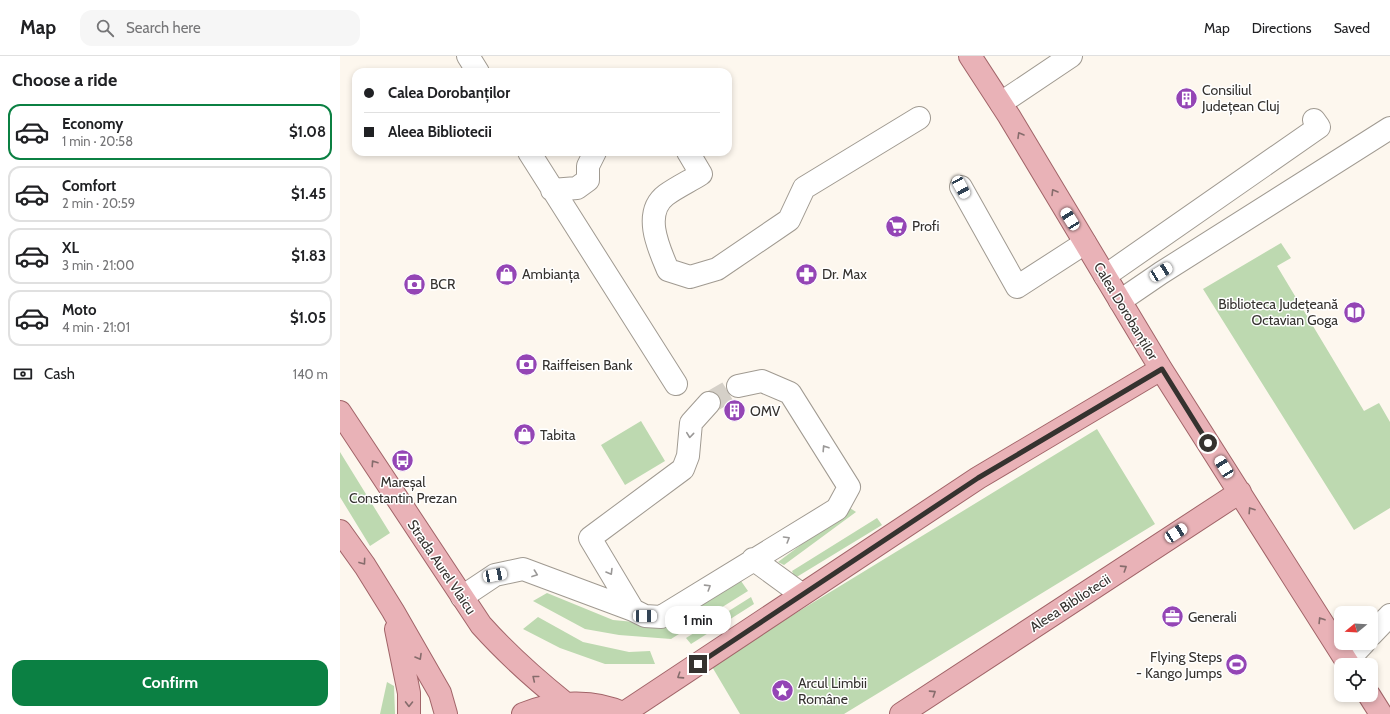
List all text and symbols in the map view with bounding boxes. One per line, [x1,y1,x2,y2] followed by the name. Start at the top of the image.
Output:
[80,10,360,46] search box
[20,16,56,39] text: Map
[94,17,116,39] icon: search
[126,19,201,37] text: Search here
[1204,19,1230,37] text: Map
[1252,19,1312,37] text: Directions
[1334,19,1370,37] text: Saved
[12,69,117,91] text: Choose a ride
[1201,81,1280,115] place label: Consiliul Județean Cluj
[388,84,510,102] text: Calea Dorobanților
[1173,85,1199,111] building icon: Consiliul Județean Cluj
[14,114,50,150] icon: car
[62,115,123,133] text: Economy
[289,123,326,141] text: $1.08
[388,123,492,141] text: Aleea Bibliotecii
[1018,132,1025,139] one-way arrow
[62,133,133,149] text: 1 min · 20:58
[950,174,972,200] car
[14,176,50,212] icon: car
[62,177,116,195] text: Comfort
[291,185,326,203] text: $1.45
[1052,189,1059,196] one-way arrow
[62,195,135,211] text: 2 min · 20:59
[1059,206,1081,232] car
[884,213,910,239] supermarket icon: Profi
[912,217,939,235] place label: Profi
[14,238,50,274] icon: car
[62,239,79,257] text: XL
[291,247,326,265] text: $1.83
[62,257,134,273] text: 3 min · 21:00
[1090,259,1163,364] street label: Calea Dorobanților
[494,261,520,287] shop icon: Ambianța
[793,261,819,287] pharmacy icon: Dr. Max
[1148,261,1174,283] car
[522,265,580,283] place label: Ambianța
[822,265,867,283] place label: Dr. Max
[401,271,427,297] bank icon: BCR
[430,275,456,293] place label: BCR
[1218,295,1338,329] place label: Biblioteca Județeană Octavian Goga
[1341,299,1367,325] library icon: Biblioteca Județeană Octavian Goga
[14,300,50,336] icon: car
[62,301,96,319] text: Moto
[290,309,326,327] text: $1.05
[62,319,130,335] text: 4 min · 21:01
[513,352,539,378] bank icon: Raiffeisen Bank
[542,356,633,374] place label: Raiffeisen Bank
[12,363,34,385] icon: cash
[44,365,75,383] text: Cash
[293,366,328,382] text: 140 m
[721,398,747,424] building icon: OMV
[750,402,781,420] place label: OMV
[511,422,537,448] shop icon: Tabita
[540,426,576,444] place label: Tabita
[686,432,695,438] one-way arrow
[1199,434,1217,452] route start
[822,445,829,452] one-way arrow
[390,447,416,473] bus stop icon: Mareșal Constantin Prezan
[1213,454,1235,480] car
[371,461,378,468] one-way arrow
[349,473,457,507] place label: Mareșal Constantin Prezan
[1249,507,1256,514] one-way arrow
[404,516,480,618] street label: Strada Aurel Vlaicu
[1163,521,1189,545] car
[783,537,790,544] one-way arrow
[358,558,365,565] one-way arrow
[1120,565,1127,572] one-way arrow
[482,567,508,583] car
[606,568,613,575] one-way arrow
[532,569,539,577] one-way arrow
[1026,570,1114,636] street label: Aleea Bibliotecii
[704,585,711,592] one-way arrow
[1160,604,1186,630] office icon: Generali
[665,606,731,634] callout: 1 min
[1334,606,1378,650] north arrow
[1334,606,1378,702] map controls
[1188,608,1237,626] place label: Generali
[633,610,657,622] car
[683,612,713,628] text: 1 min
[1318,617,1326,624] one-way arrow
[1136,648,1222,682] place label: Flying Steps - Kango Jumps
[1224,652,1250,678] sports icon: Flying Steps - Kango Jumps
[414,653,421,660] one-way arrow
[689,655,707,673] route end
[1334,658,1378,702] button: locate
[12,660,328,706] button: Confirm
[677,671,684,678] one-way arrow
[798,674,867,708] place label: Arcul Limbii Române
[532,676,539,683] one-way arrow
[769,678,795,704] place icon: Arcul Limbii Române
[929,690,936,697] one-way arrow
[405,701,413,707] one-way arrow

